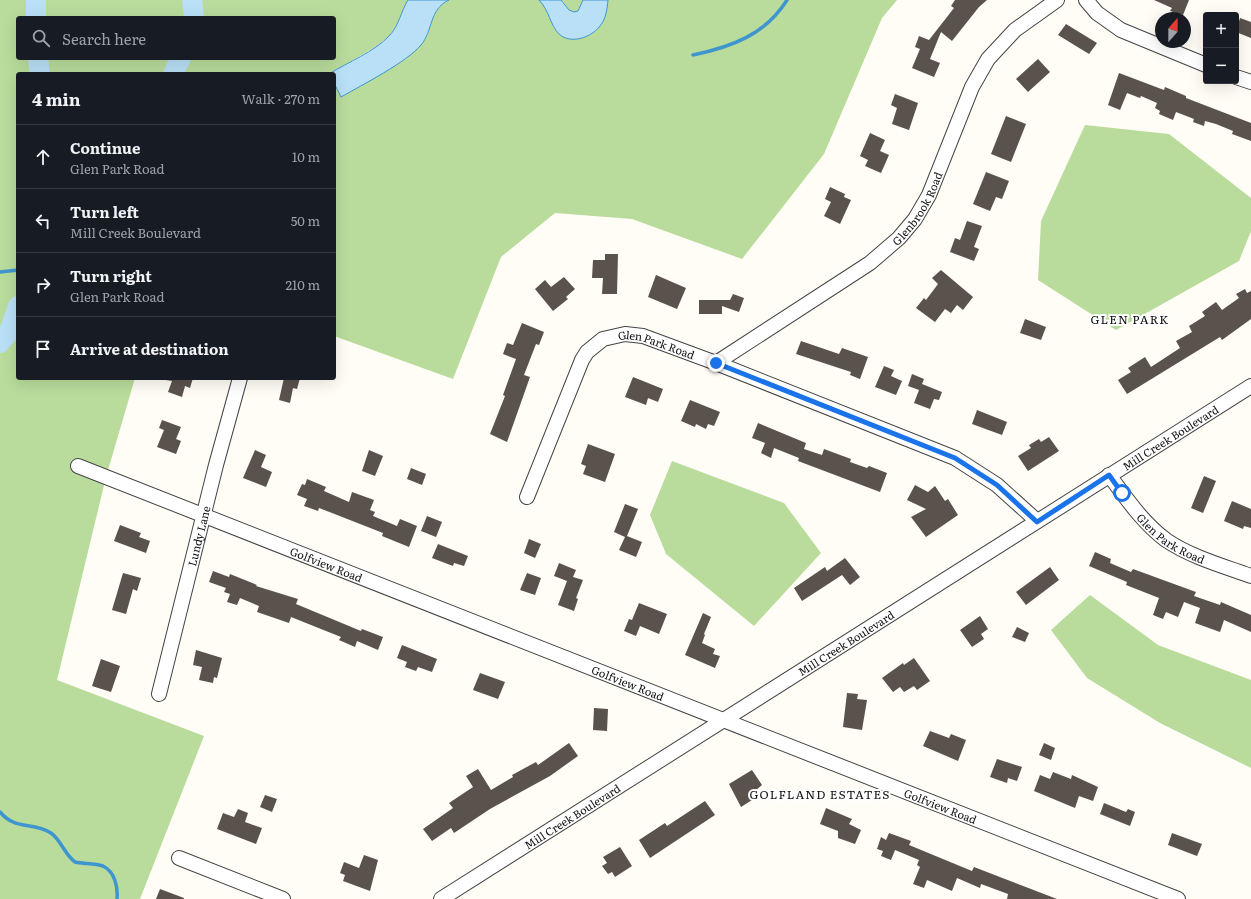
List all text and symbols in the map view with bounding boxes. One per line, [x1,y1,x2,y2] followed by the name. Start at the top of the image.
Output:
[1155,12,1191,48] north arrow
[1203,12,1239,84] map controls
[1203,12,1239,48] button: +
[16,16,336,60] search box
[30,27,52,49] icon: search
[62,27,146,50] text: Search here
[1203,48,1239,84] button: −
[32,86,81,111] text: 4 min
[241,89,320,108] text: Walk · 270 m
[70,136,140,159] text: Continue
[32,146,54,168] icon: ahead
[292,147,320,166] text: 10 m
[70,159,164,178] text: Glen Park Road
[888,169,946,249] street label: Glenbrook Road
[70,200,139,223] text: Turn left
[32,210,54,232] icon: left
[291,211,320,230] text: 50 m
[70,223,201,242] text: Mill Creek Boulevard
[70,264,152,287] text: Turn right
[32,274,54,296] icon: right
[285,275,320,294] text: 210 m
[70,287,164,306] text: Glen Park Road
[1091,310,1169,328] district label: GLEN PARK
[616,326,697,363] street label: Glen Park Road
[70,337,229,360] text: Arrive at destination
[32,338,54,360] icon: arrive
[707,354,725,372] route end
[1119,401,1221,474] street label: Mill Creek Boulevard
[1113,484,1131,502] route start
[183,504,214,568] street label: Lundy Lane
[1133,509,1208,567] street label: Glen Park Road
[288,542,365,585] street label: Golfview Road
[795,606,897,679] street label: Mill Creek Boulevard
[589,661,667,704] street label: Golfview Road
[521,779,623,853] street label: Mill Creek Boulevard
[902,784,979,827] street label: Golfview Road
[750,785,890,803] district label: GOLFLAND ESTATES

